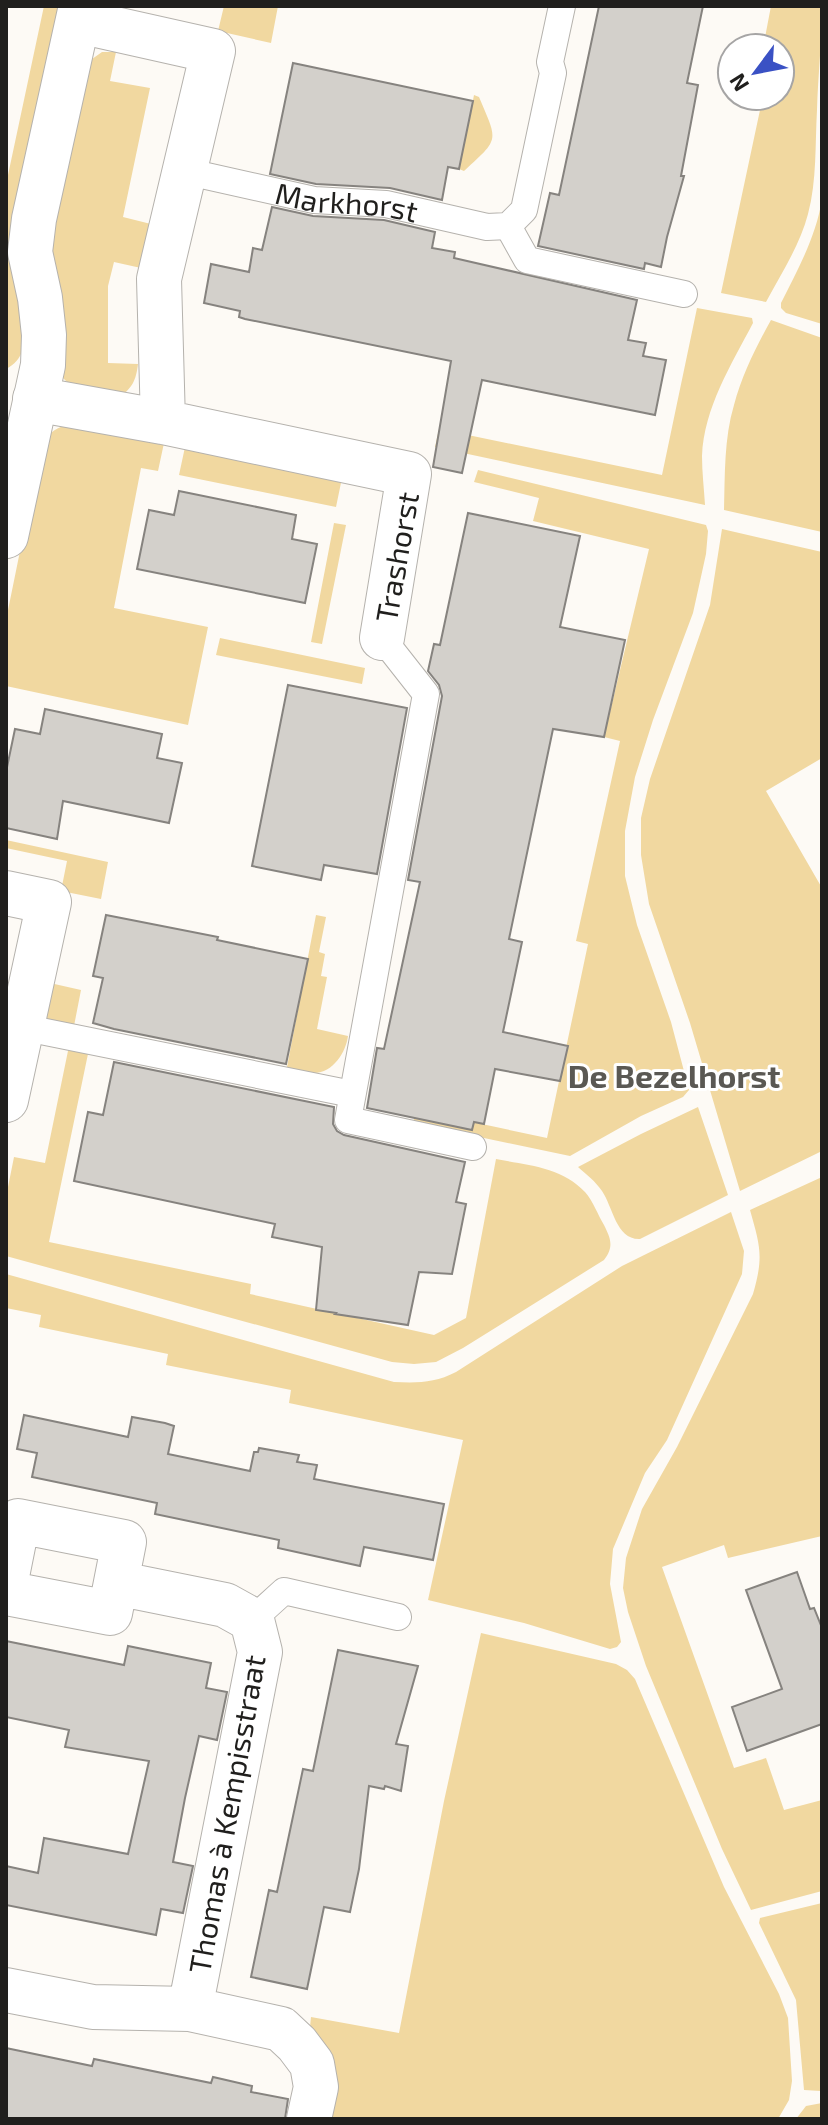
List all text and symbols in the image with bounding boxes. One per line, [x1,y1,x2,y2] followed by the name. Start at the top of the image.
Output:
[716,32,796,112] north arrow
[723,70,753,97] text: N
[272,174,422,229] street label: Markhorst
[367,489,425,625] street label: Trashorst
[568,1056,780,1094] district label: De Bezelhorst
[180,1652,272,1976] street label: Thomas à Kempisstraat

